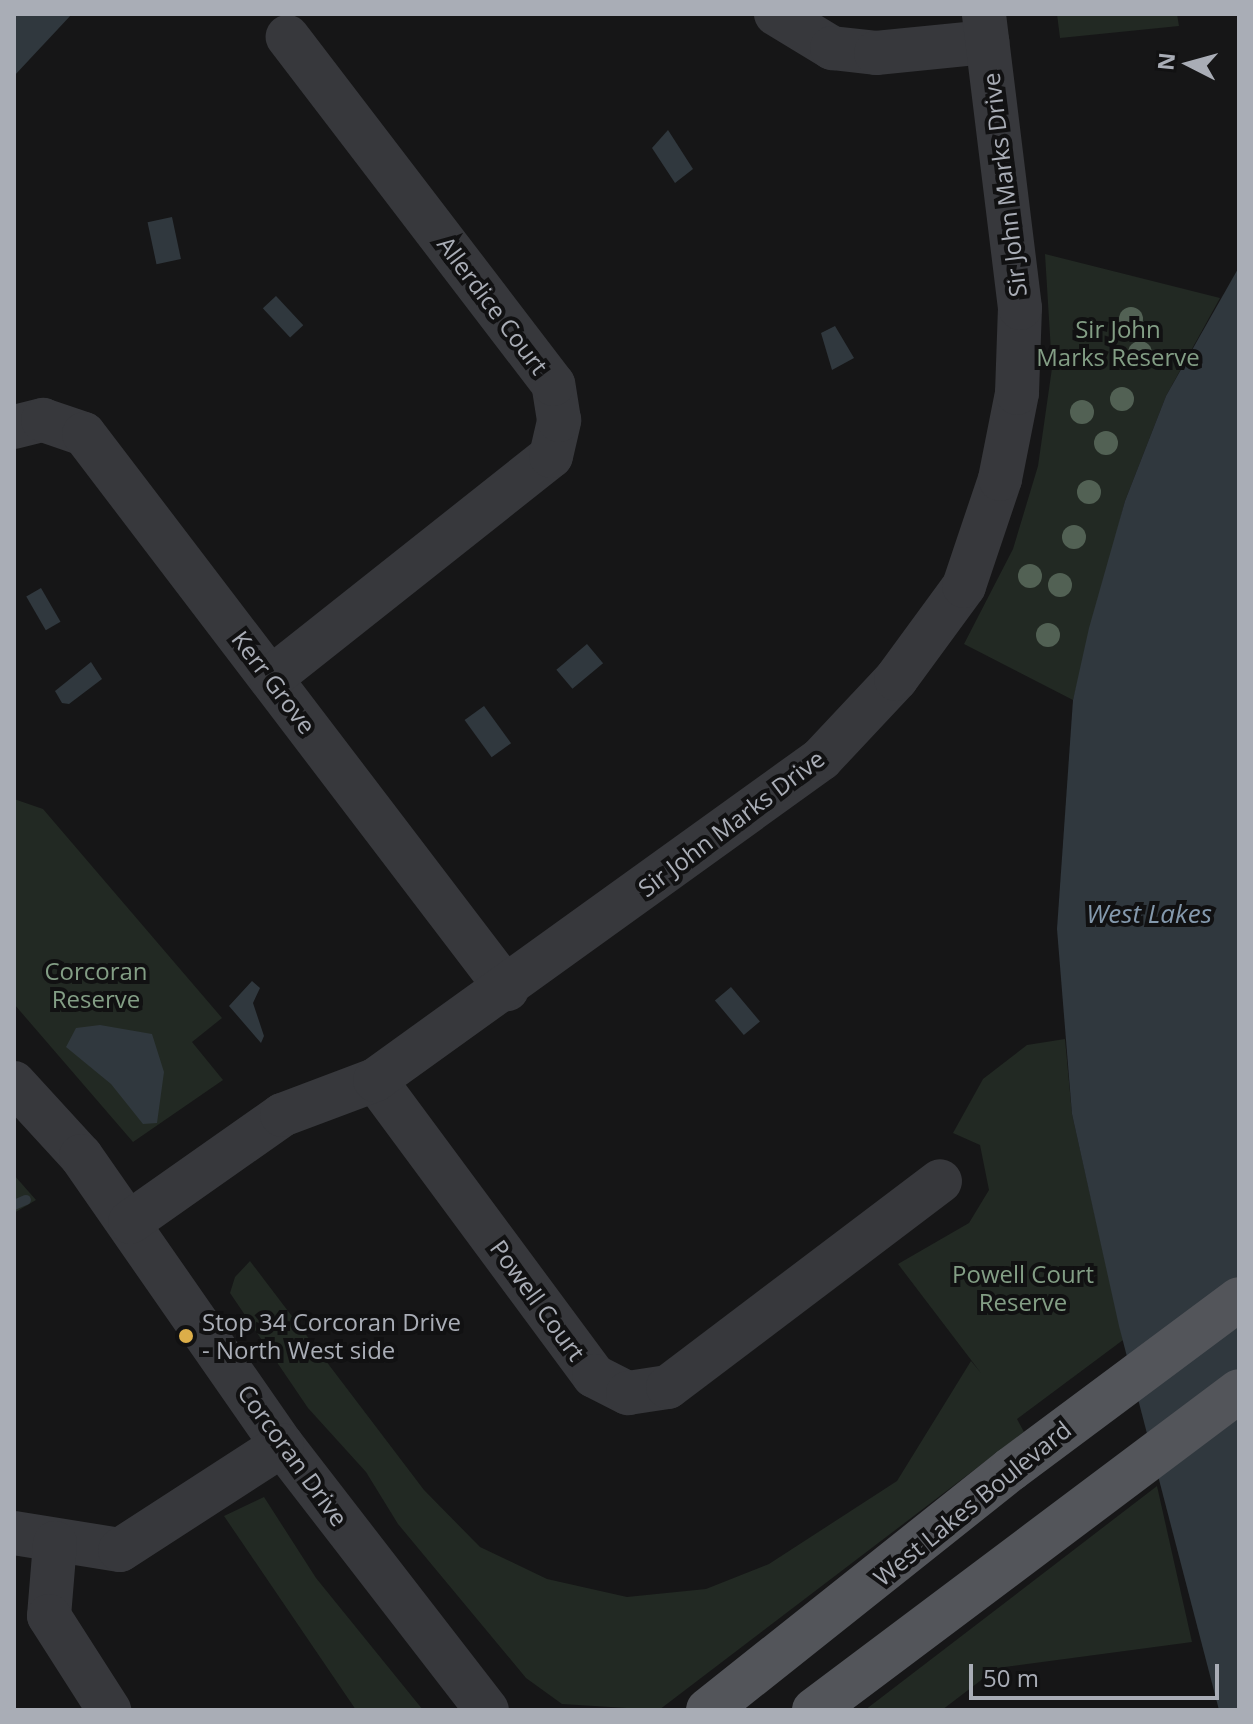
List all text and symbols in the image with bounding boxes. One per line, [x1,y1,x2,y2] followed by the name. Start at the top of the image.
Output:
[1149,24,1229,104] north arrow
[1149,51,1181,72] text: N
[976,71,1032,299] street label: Sir John Marks Drive
[432,230,554,380] street label: Allerdice Court
[1036,315,1200,371] park label: Sir John Marks Reserve
[226,625,322,739] street label: Kerr Grove
[632,744,830,902] street label: Sir John Marks Drive
[1086,898,1212,930] water label: West Lakes
[44,957,148,1013] park label: Corcoran Reserve
[485,1234,591,1366] street label: Powell Court
[952,1260,1094,1316] park label: Powell Court Reserve
[202,1308,461,1364] place label: Stop 34 Corcoran Drive - North West side
[177,1327,195,1345] marker: Stop 34 Corcoran Drive - North West side
[232,1379,354,1531] street label: Corcoran Drive
[868,1415,1076,1591] street label: West Lakes Boulevard
[973,1648,1223,1698] scale bar
[983,1661,1039,1694] text: 50 m

